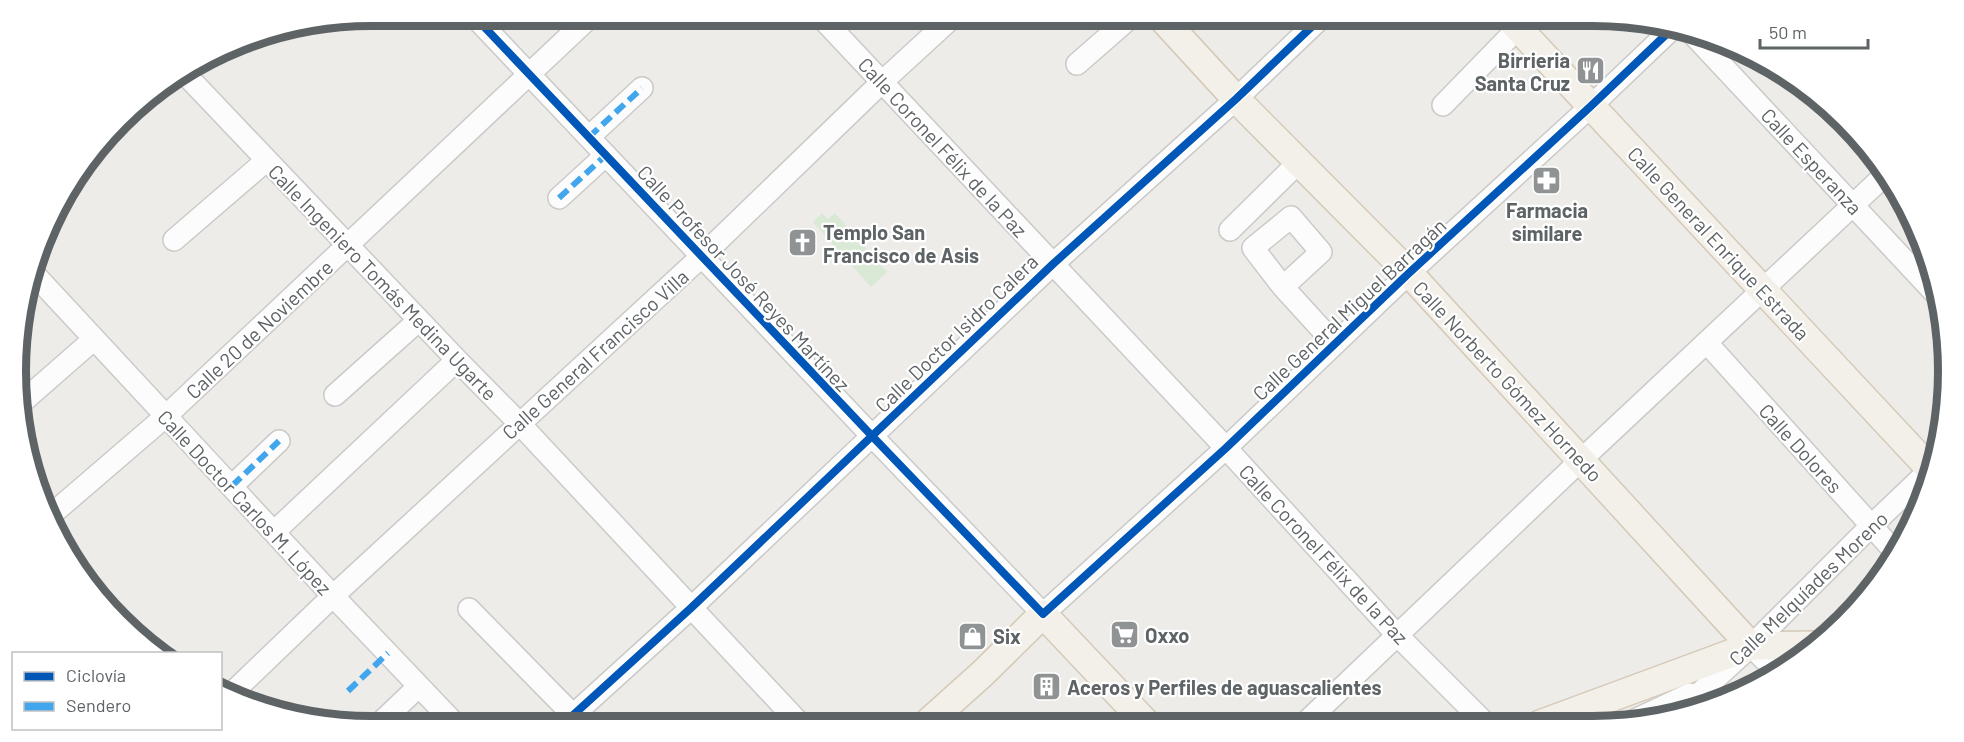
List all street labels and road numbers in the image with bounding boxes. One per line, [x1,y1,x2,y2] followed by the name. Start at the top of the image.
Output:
[853,52,1033,242] street label: Calle Coronel Félix de la Paz
[1757,103,1867,219] street label: Calle Esperanza
[1623,141,1815,345] street label: Calle General Enrique Estrada
[264,159,502,405] street label: Calle Ingeniero Tomás Medina Ugarte
[633,160,855,396] street label: Calle Profesor José Reyes Martínez
[1247,213,1451,405] street label: Calle General Miguel Barragán
[870,249,1042,417] street label: Calle Doctor Isidro Calera
[181,255,337,403] street label: Calle 20 de Noviembre
[497,264,693,444] street label: Calle General Francisco Villa
[1409,276,1607,486] street label: Calle Norberto Gómez Hornedo
[1755,398,1847,498] street label: Calle Dolores
[153,405,337,599] street label: Calle Doctor Carlos M. López
[1234,459,1414,649] street label: Calle Coronel Félix de la Paz
[1724,506,1892,670] street label: Calle Melquíades Moreno

